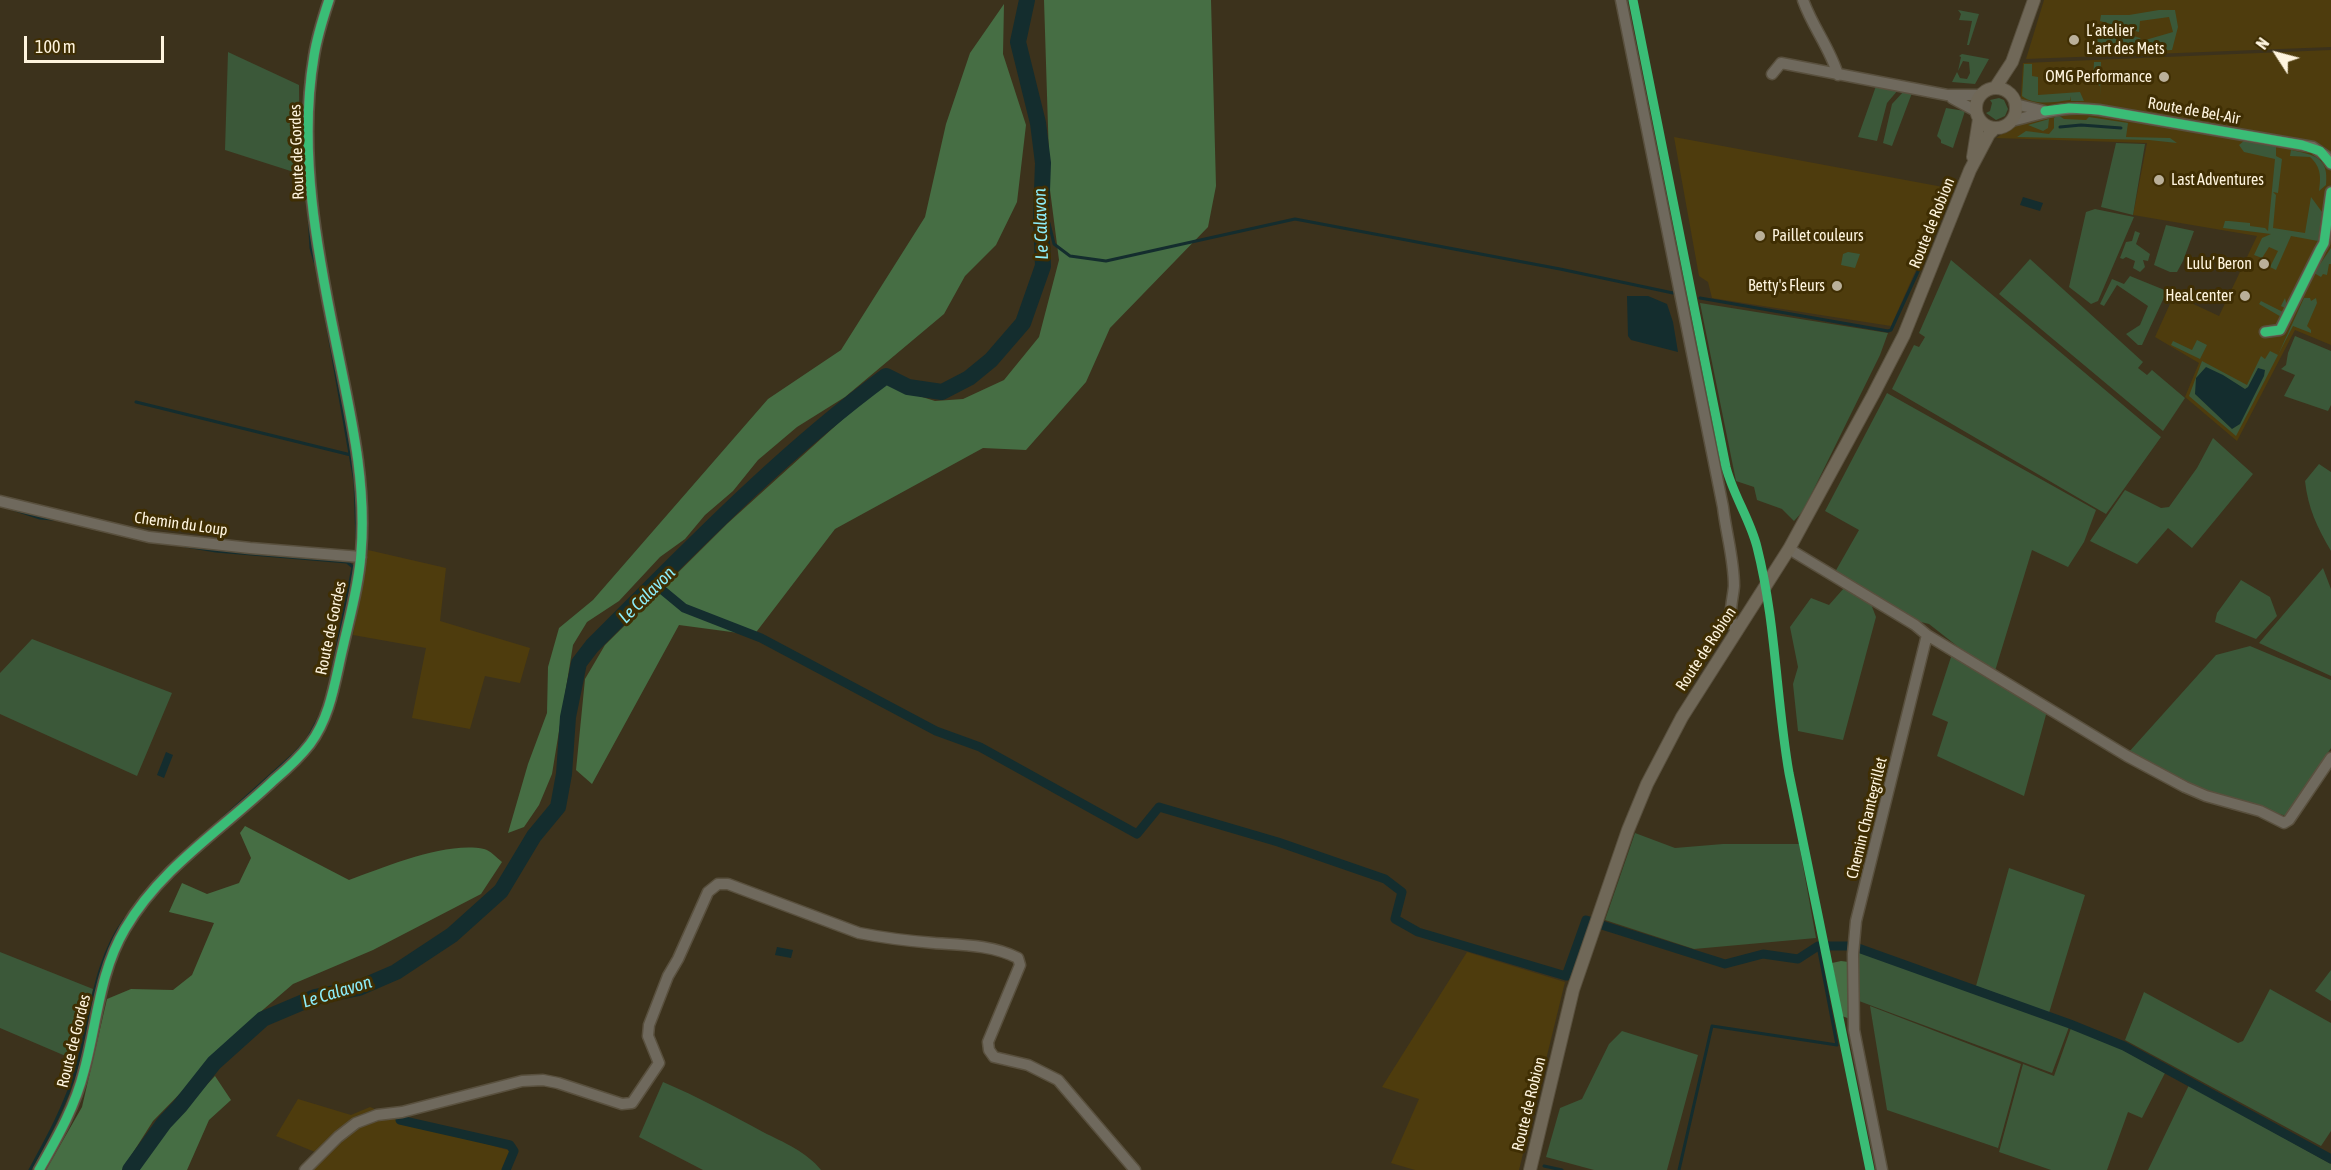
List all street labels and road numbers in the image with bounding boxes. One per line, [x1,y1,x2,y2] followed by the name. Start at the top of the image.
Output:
[2146,93,2242,129] street label: Route de Bel-Air
[286,104,308,200] street label: Route de Gordes
[1905,175,1959,271] street label: Route de Robion
[133,508,229,540] street label: Chemin du Loup
[312,579,350,677] street label: Route de Gordes
[1672,603,1740,695] street label: Route de Robion
[1843,755,1891,881] street label: Chemin Chantegrillet
[53,992,95,1090] street label: Route de Gordes
[1508,1055,1550,1153] street label: Route de Robion

